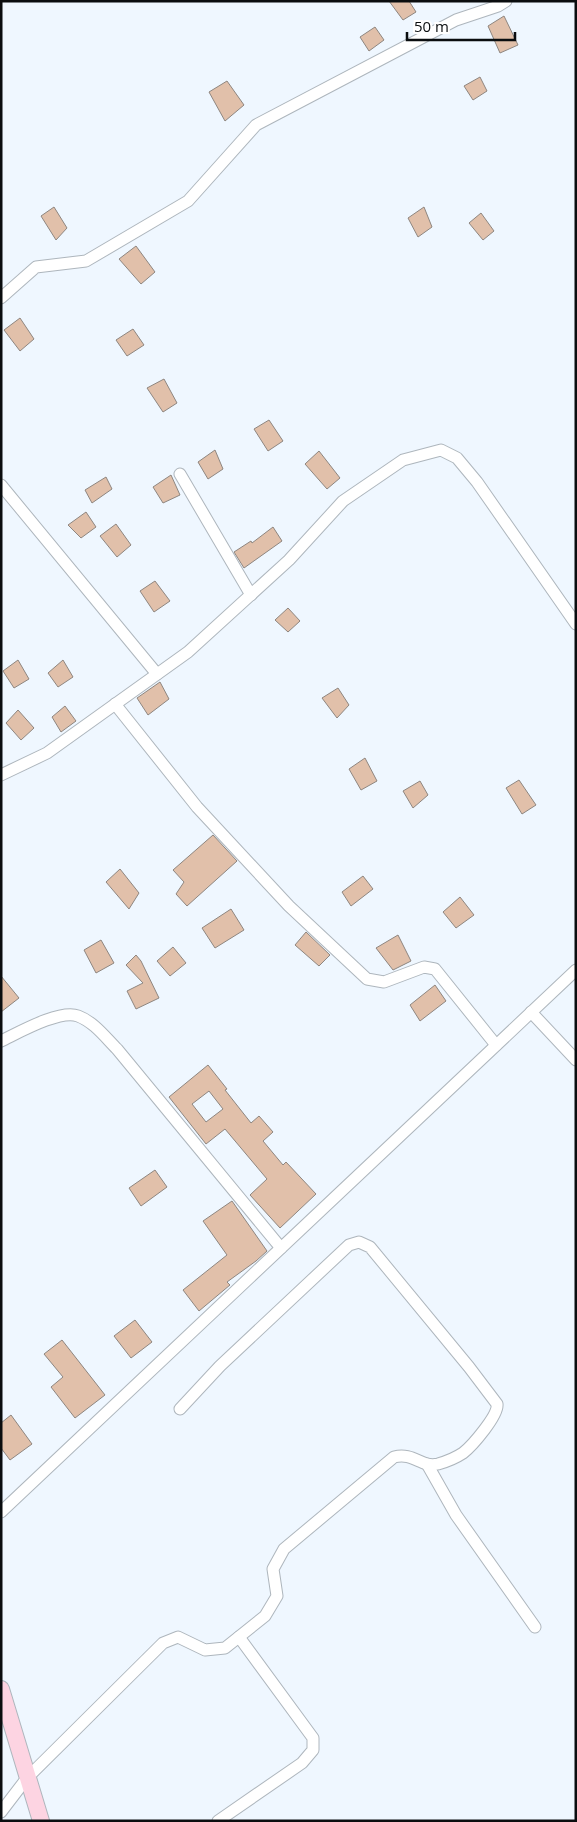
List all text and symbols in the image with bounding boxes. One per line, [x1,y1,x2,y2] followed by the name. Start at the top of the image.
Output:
[407,10,514,42] scale bar
[414,16,449,36] text: 50 m

